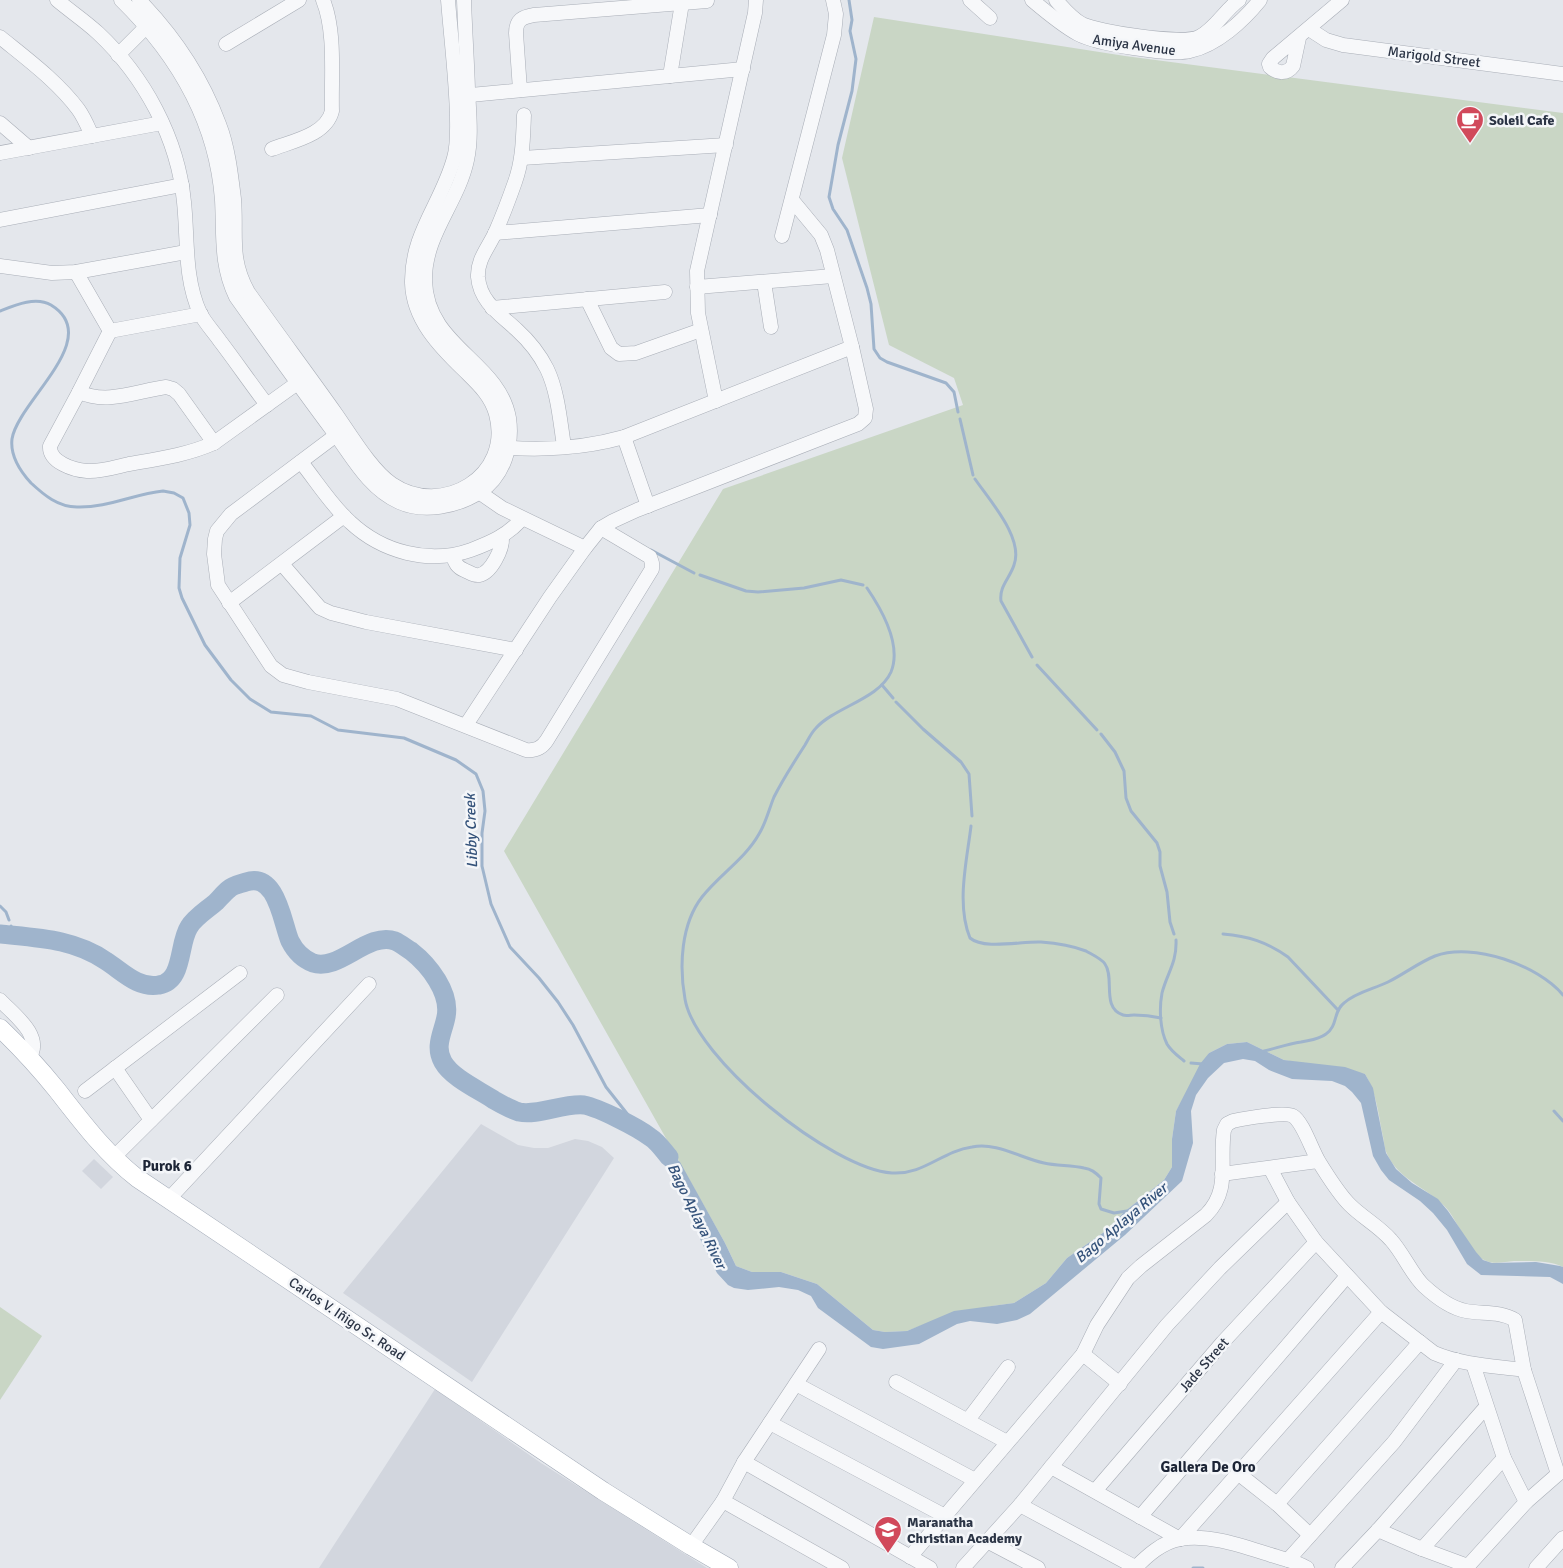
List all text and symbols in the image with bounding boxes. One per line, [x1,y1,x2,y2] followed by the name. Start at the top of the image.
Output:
[1091,31,1177,59] street label: Amiya Avenue
[1387,43,1481,71] street label: Marigold Street
[1455,105,1485,144] cafe icon: Soleil Cafe
[1489,112,1555,129] place label: Soleil Cafe
[461,792,481,869] water label: Libby Creek
[142,1157,192,1175] district label: Purok 6
[664,1160,731,1274] water label: Bago Aplaya River
[1071,1178,1173,1267] water label: Bago Aplaya River
[286,1274,408,1364] street label: Carlos V. Iñigo Sr. Road
[1176,1334,1232,1396] street label: Jade Street
[1160,1458,1256,1476] district label: Gallera De Oro
[907,1514,1022,1547] place label: Maranatha Christian Academy
[873,1515,903,1554] school or university icon: Maranatha Christian Academy

